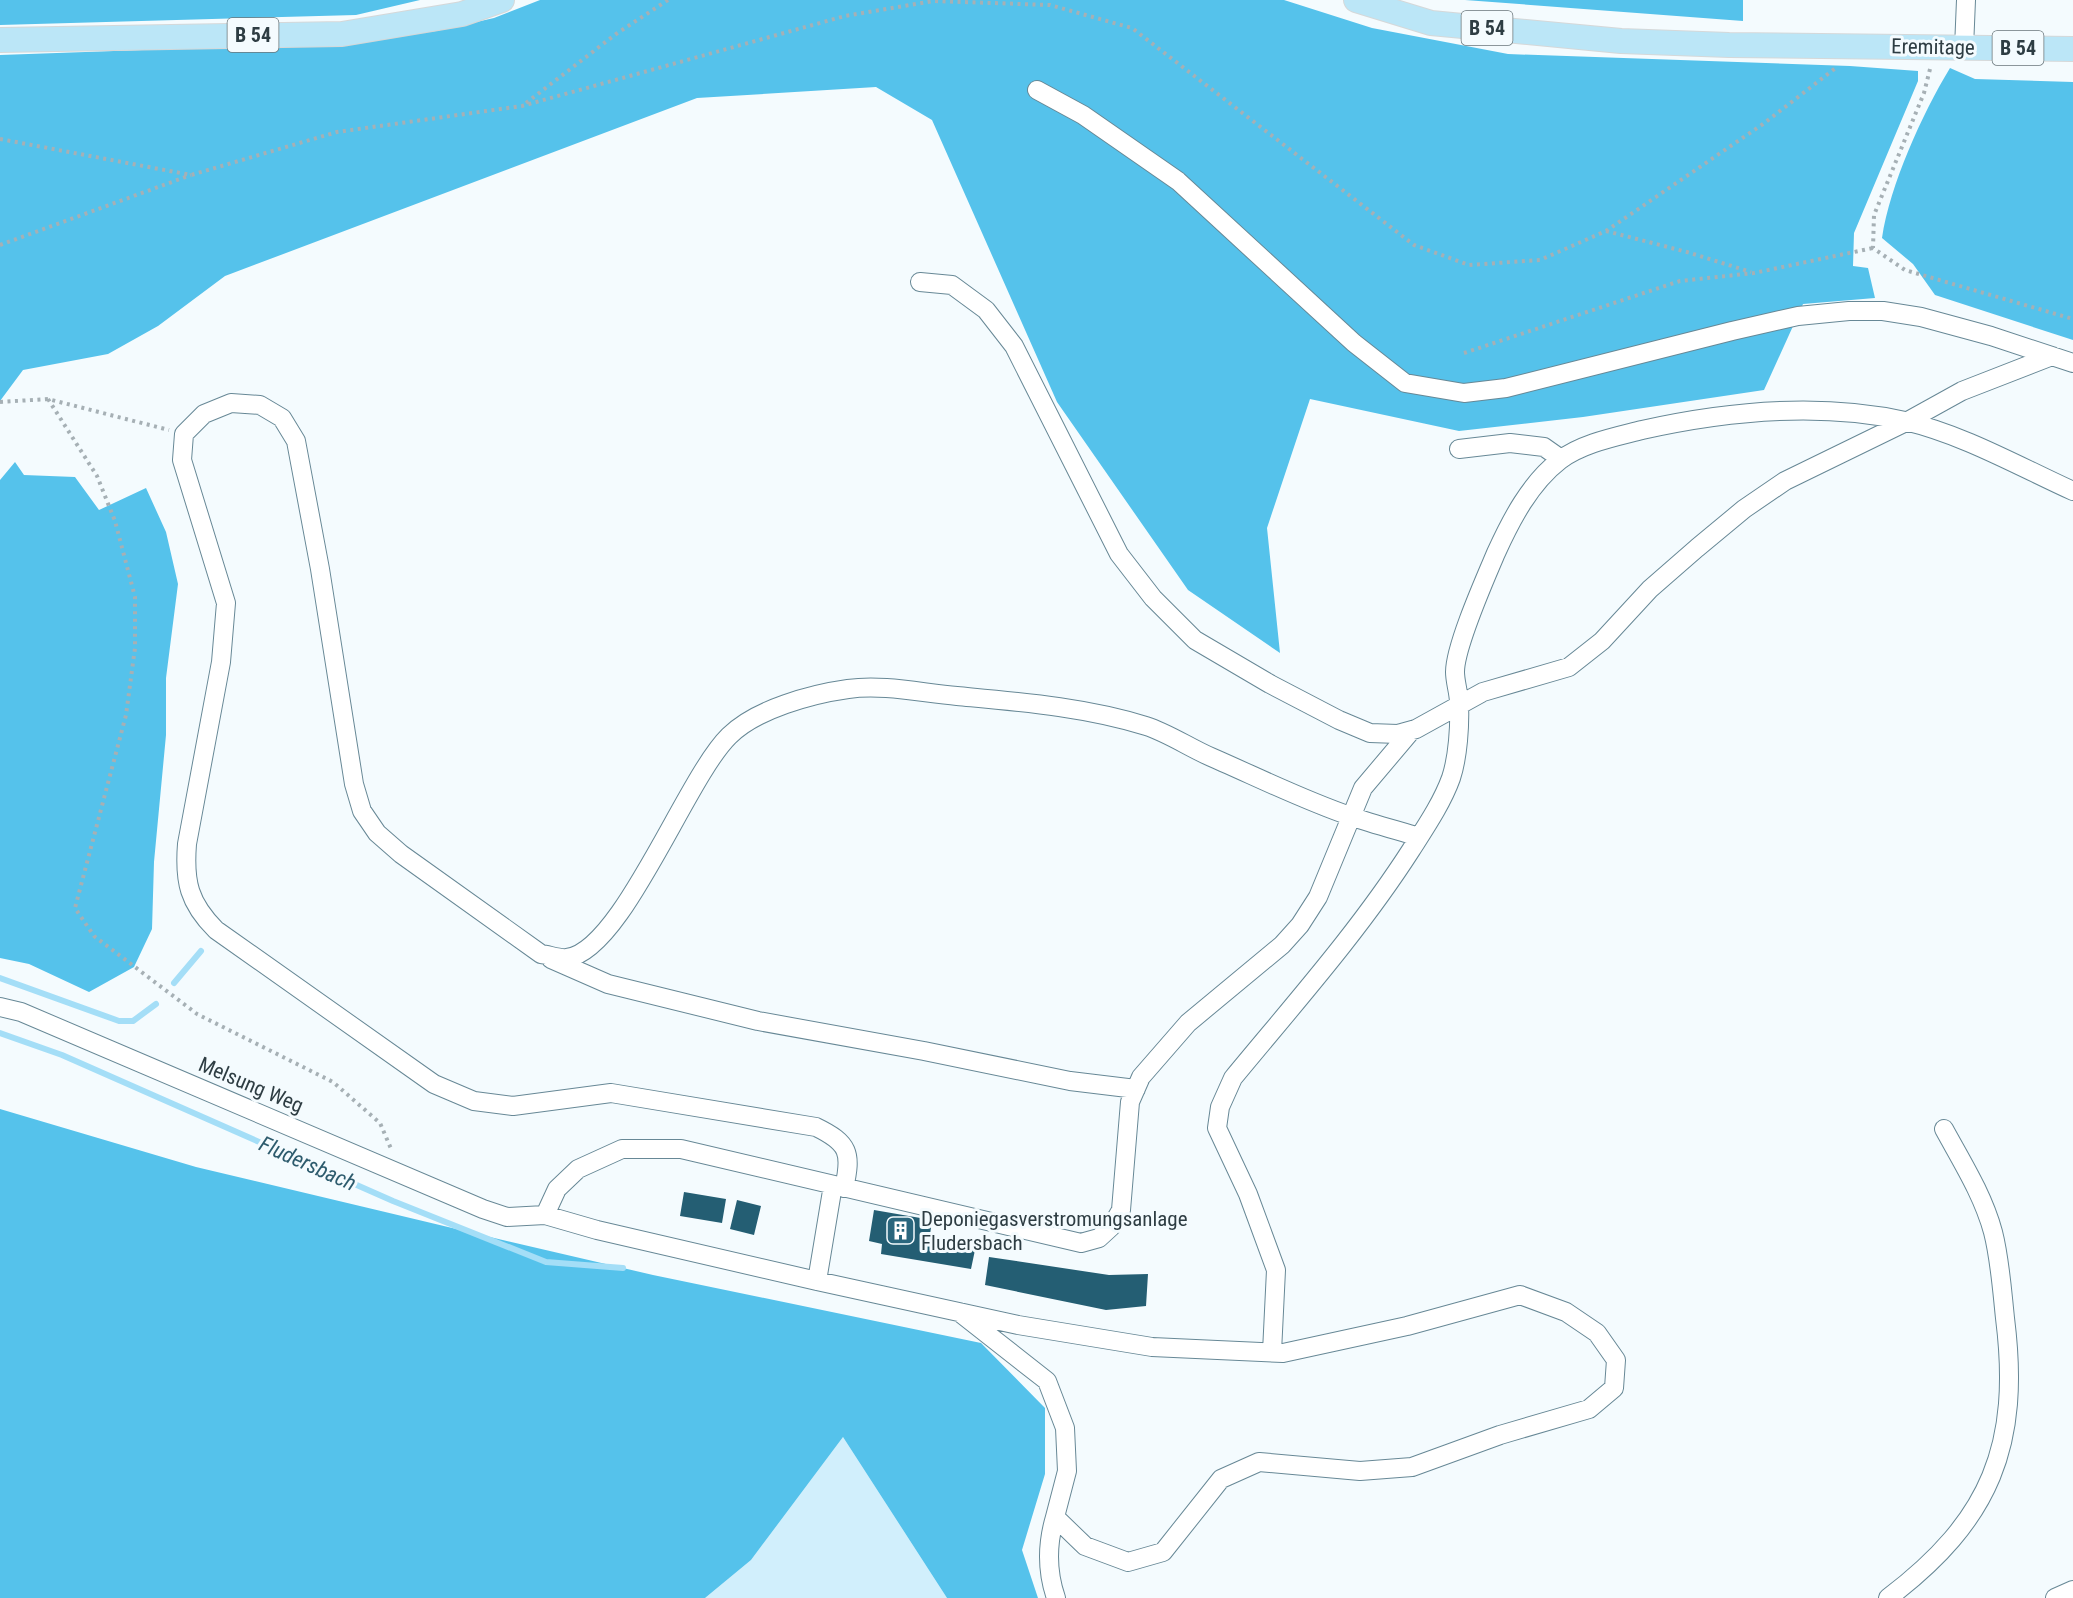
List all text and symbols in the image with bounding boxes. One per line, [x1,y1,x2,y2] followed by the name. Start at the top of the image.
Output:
[1462,11,1512,45] road number: B 54
[228,18,278,52] road number: B 54
[1992,31,2044,65] road number: B 54
[1891,34,1975,60] street label: Eremitage
[195,1052,307,1118] street label: Melsung Weg
[256,1131,360,1196] water label: Fludersbach
[921,1207,1188,1255] place label: Deponiegasverstromungsanlage Fludersbach
[884,1215,916,1247] building icon: Deponiegasverstromungsanlage Fludersbach

